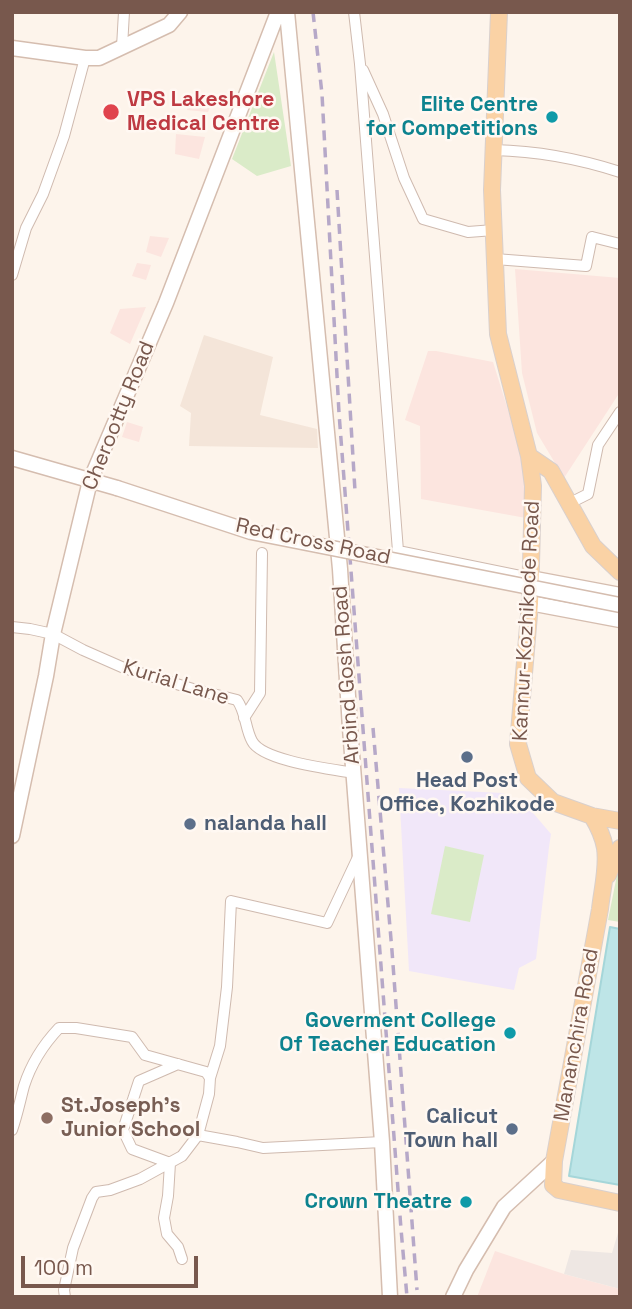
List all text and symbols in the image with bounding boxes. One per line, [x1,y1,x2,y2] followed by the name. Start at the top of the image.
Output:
[127,87,280,137] place label: VPS Lakeshore Medical Centre
[366,92,538,142] place label: Elite Centre for Competitions
[101,102,121,122] marker: VPS Lakeshore Medical Centre
[544,109,560,125] marker: Elite Centre for Competitions
[78,338,160,494] street label: Cherootty Road
[508,500,546,742] street label: Kannur-Kozhikode Road
[233,513,393,571] street label: Red Cross Road
[328,585,366,765] street label: Arbind Gosh Road
[120,655,232,711] street label: Kurial Lane
[459,749,475,765] marker: Head Post Office, Kozhikode
[379,768,555,818] place label: Head Post Office, Kozhikode
[204,811,327,837] place label: nalanda hall
[182,816,198,832] marker: nalanda hall
[549,947,605,1123] street label: Mananchira Road
[279,1008,496,1058] place label: Goverment College Of Teacher Education
[502,1025,518,1041] marker: Goverment College Of Teacher Education
[61,1093,200,1143] place label: St.Joseph's Junior School
[404,1104,498,1154] place label: Calicut Town hall
[39,1110,55,1126] marker: St.Joseph's Junior School
[504,1121,520,1137] marker: Calicut Town hall
[305,1189,452,1215] place label: Crown Theatre
[458,1194,474,1210] marker: Crown Theatre
[24,1242,201,1286] scale bar
[34,1254,93,1281] text: 100 m

